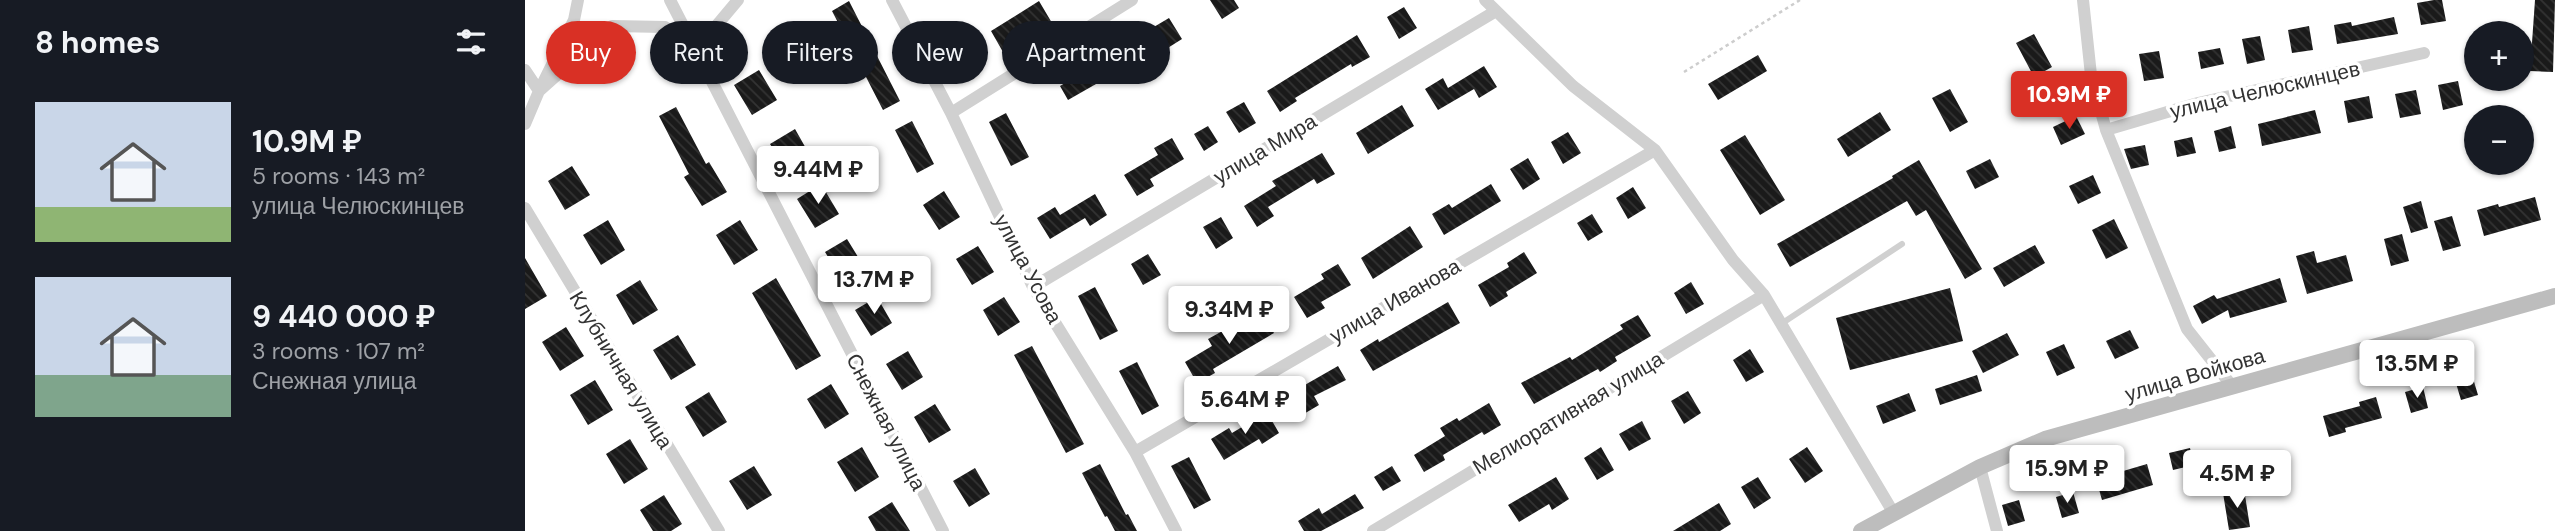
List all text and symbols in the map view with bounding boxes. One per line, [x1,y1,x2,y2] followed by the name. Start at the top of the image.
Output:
[546,21,636,84] chip: Buy
[650,21,748,84] chip: Rent
[762,21,878,84] chip: Filters
[892,21,988,84] chip: New
[1002,21,1170,84] chip: Apartment
[2464,21,2534,175] map controls
[2464,21,2534,91] button: +
[35,23,160,62] text: 8 homes
[452,23,490,61] icon: filters
[2167,55,2363,125] street label: улица Челюскинцев
[2004,72,2134,131] pin: 10.9M ₽
[2027,79,2111,109] text: 10.9M ₽
[2464,105,2534,175] button: −
[1208,107,1322,191] street label: улица Мира
[252,122,362,161] text: 10.9M ₽
[91,130,175,214] icon: home
[753,146,883,206] pin: 9.44M ₽
[773,154,863,184] text: 9.44M ₽
[252,161,425,191] text: 5 rooms · 143 m²
[252,191,464,221] text: улица Челюскинцев
[987,209,1069,329] street label: улица Усова
[1324,252,1466,350] street label: улица Иванова
[809,256,939,316] pin: 13.7M ₽
[834,264,914,294] text: 13.7M ₽
[563,286,679,454] street label: Клубничная улица
[1164,286,1294,346] pin: 9.34M ₽
[1184,294,1274,324] text: 9.34M ₽
[252,297,435,336] text: 9 440 000 ₽
[91,305,175,389] icon: home
[252,336,425,366] text: 3 rooms · 107 m²
[2352,340,2482,400] pin: 13.5M ₽
[2122,342,2269,408] street label: улица Войкова
[1467,345,1669,481] street label: Мелиоративная улица
[2375,348,2459,378] text: 13.5M ₽
[839,349,933,496] street label: Снежная улица
[252,366,417,396] text: Снежная улица
[1180,376,1310,436] pin: 5.64M ₽
[1200,384,1290,414] text: 5.64M ₽
[2002,446,2132,505] pin: 15.9M ₽
[2180,450,2294,510] pin: 4.5M ₽
[2025,453,2109,483] text: 15.9M ₽
[2199,458,2275,488] text: 4.5M ₽

